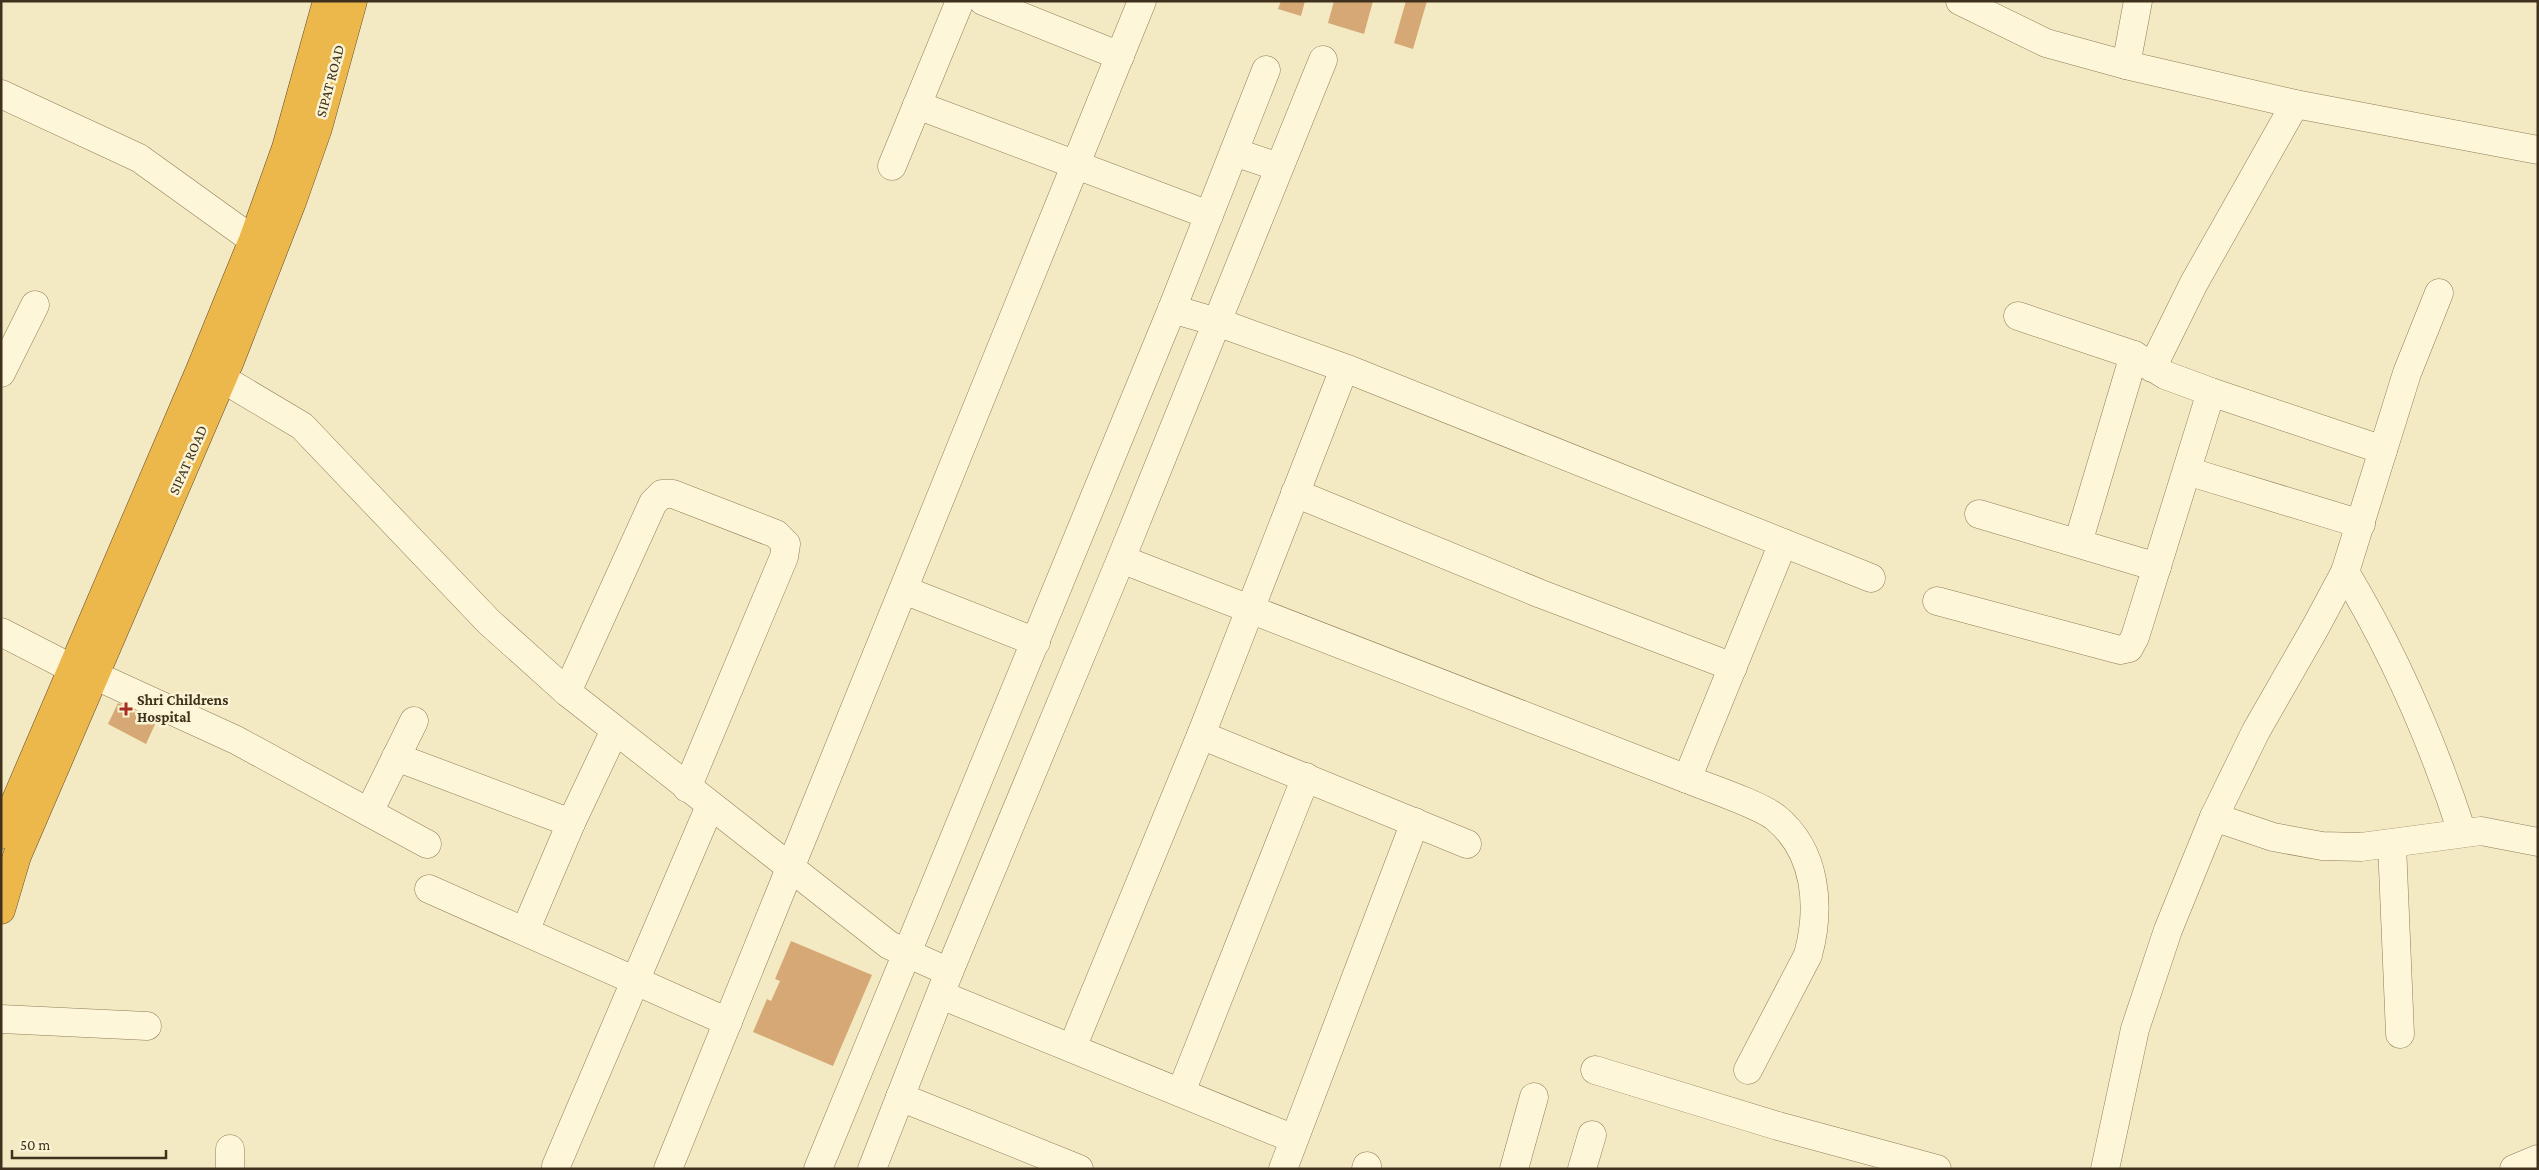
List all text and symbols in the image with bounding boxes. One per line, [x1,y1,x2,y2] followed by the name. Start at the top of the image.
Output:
[313,43,347,119] street label: SIPAT ROAD
[166,423,210,497] street label: SIPAT ROAD
[137,692,228,725] place label: Shri Childrens Hospital
[119,702,133,716] marker: Shri Childrens Hospital
[12,1128,166,1160] scale bar
[20,1137,50,1153] text: 50 m

